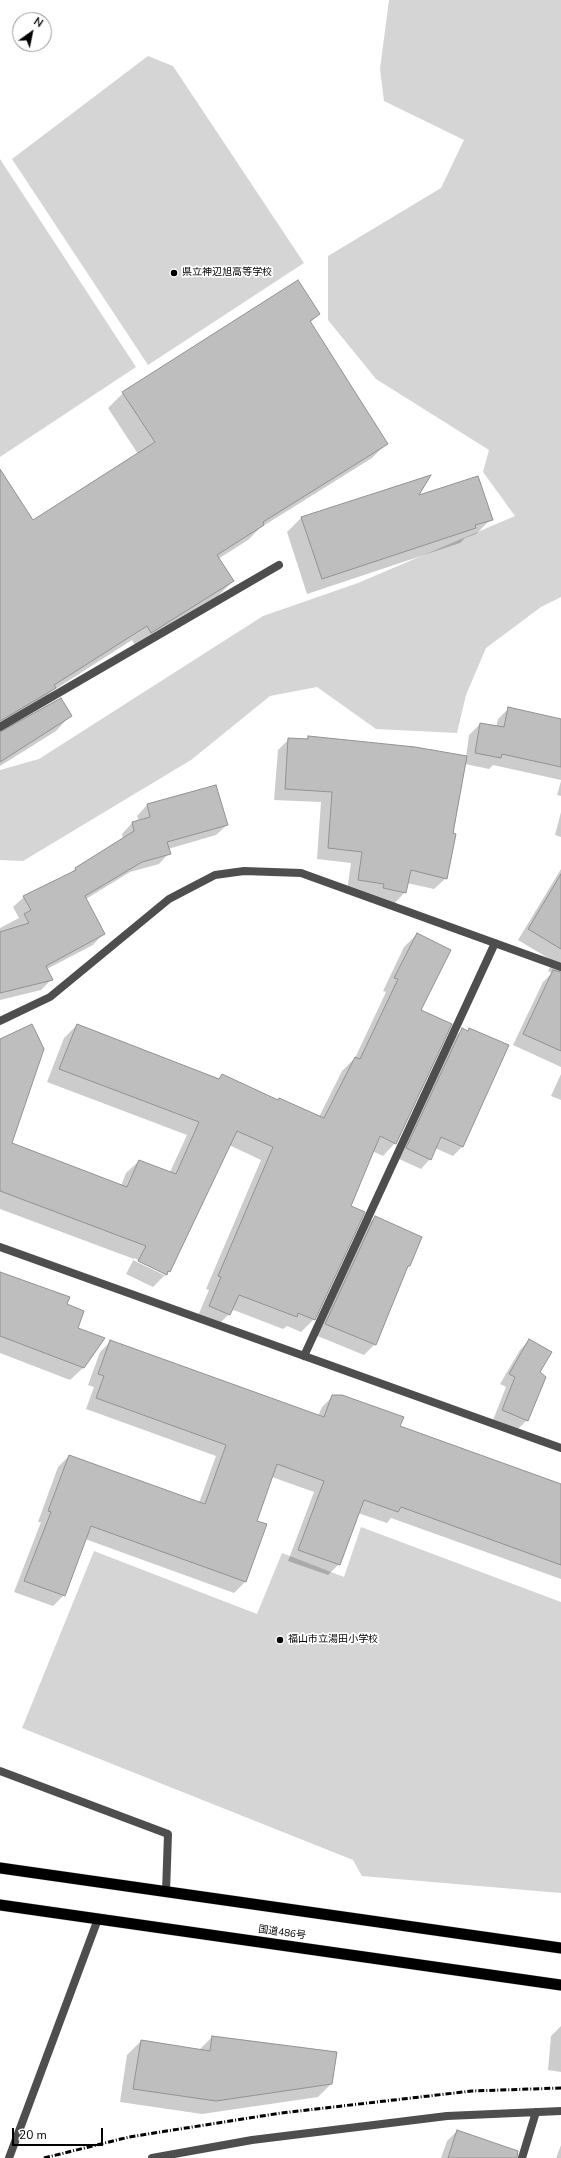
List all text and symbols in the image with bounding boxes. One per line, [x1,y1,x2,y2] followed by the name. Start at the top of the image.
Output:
[12,12,52,52] north arrow
[31,14,46,31] text: N
[182,267,272,279] place label: 県立神辺旭高等学校
[169,268,179,278] marker: 県立神辺旭高等学校
[288,1634,378,1646] place label: 福山市立湯田小学校
[275,1635,285,1645] marker: 福山市立湯田小学校
[257,1924,307,1942] street label: 国道486号
[14,2120,105,2146] scale bar
[19,2127,47,2143] text: 20 m

